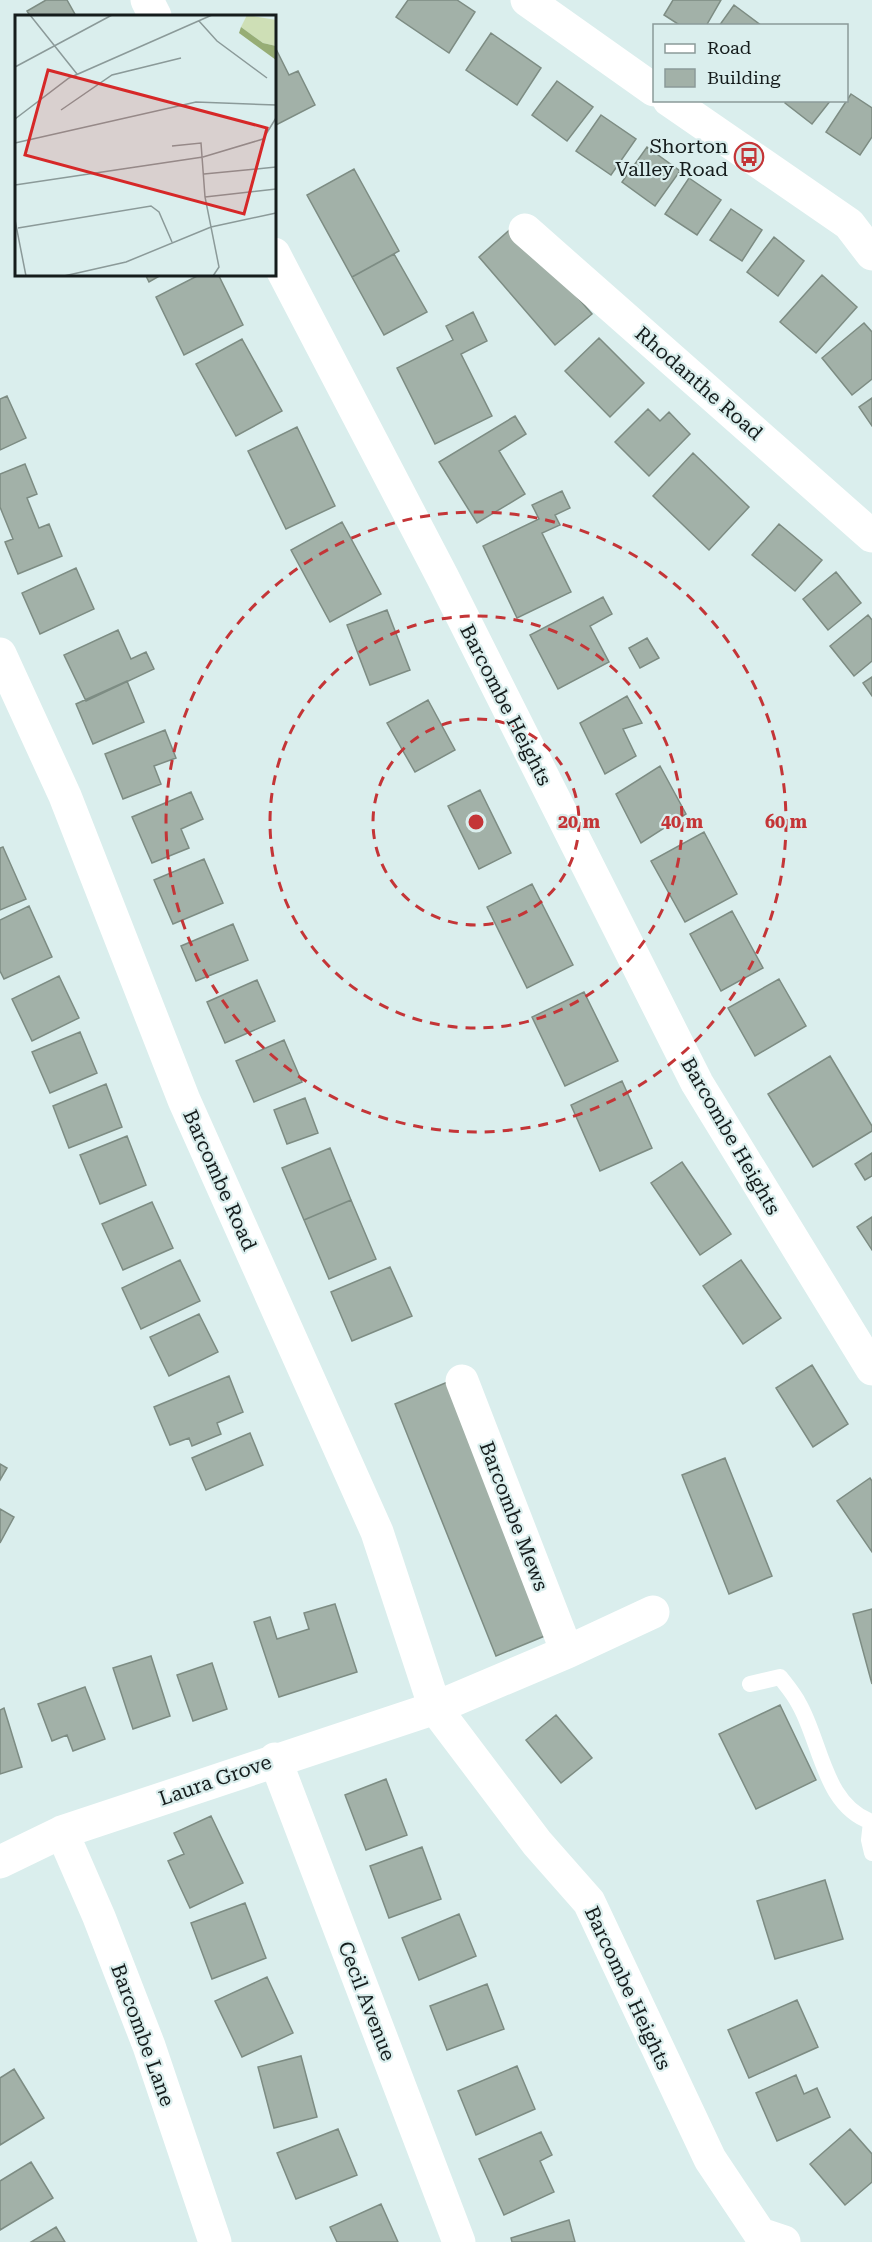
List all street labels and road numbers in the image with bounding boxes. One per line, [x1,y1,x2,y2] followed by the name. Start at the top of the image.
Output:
[630,321,768,445] street label: Rhodanthe Road
[455,620,557,790] street label: Barcombe Heights
[676,1053,786,1219] street label: Barcombe Heights
[178,1106,262,1254] street label: Barcombe Road
[474,1438,554,1594] street label: Barcombe Mews
[156,1750,274,1810] street label: Laura Grove
[580,1902,676,2074] street label: Barcombe Heights
[333,1938,401,2064] street label: Cecil Avenue
[106,1961,180,2109] street label: Barcombe Lane

